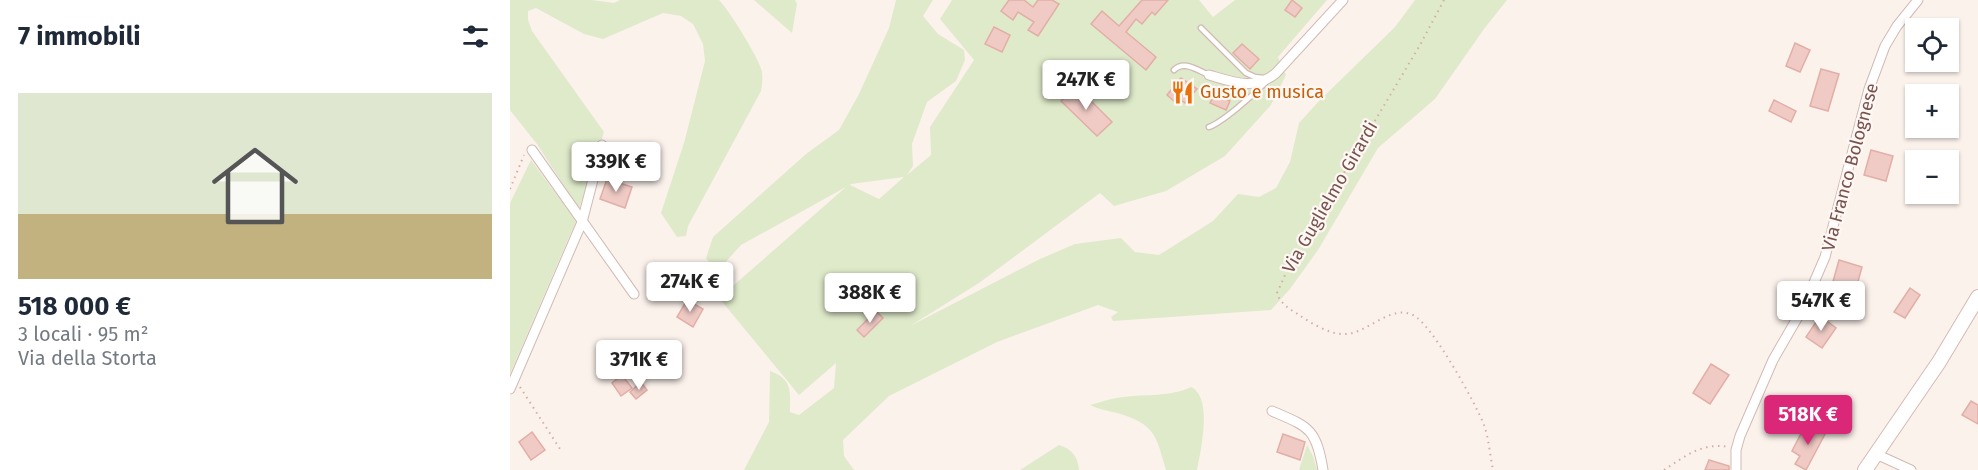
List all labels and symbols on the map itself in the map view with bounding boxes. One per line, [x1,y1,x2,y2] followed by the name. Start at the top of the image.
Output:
[1037,60,1135,111] pin: 247K €
[1169,79,1195,105] restaurant icon: Gusto e musica
[1200,81,1324,103] place label: Gusto e musica
[1817,81,1883,253] street label: Via Franco Bolognese
[1278,117,1382,277] street label: Via Guglielmo Girardi
[567,142,665,193] pin: 339K €
[641,262,739,313] pin: 274K €
[821,273,919,324] pin: 388K €
[1772,281,1870,332] pin: 547K €
[590,340,688,391] pin: 371K €
[1759,395,1857,446] pin: 518K €

